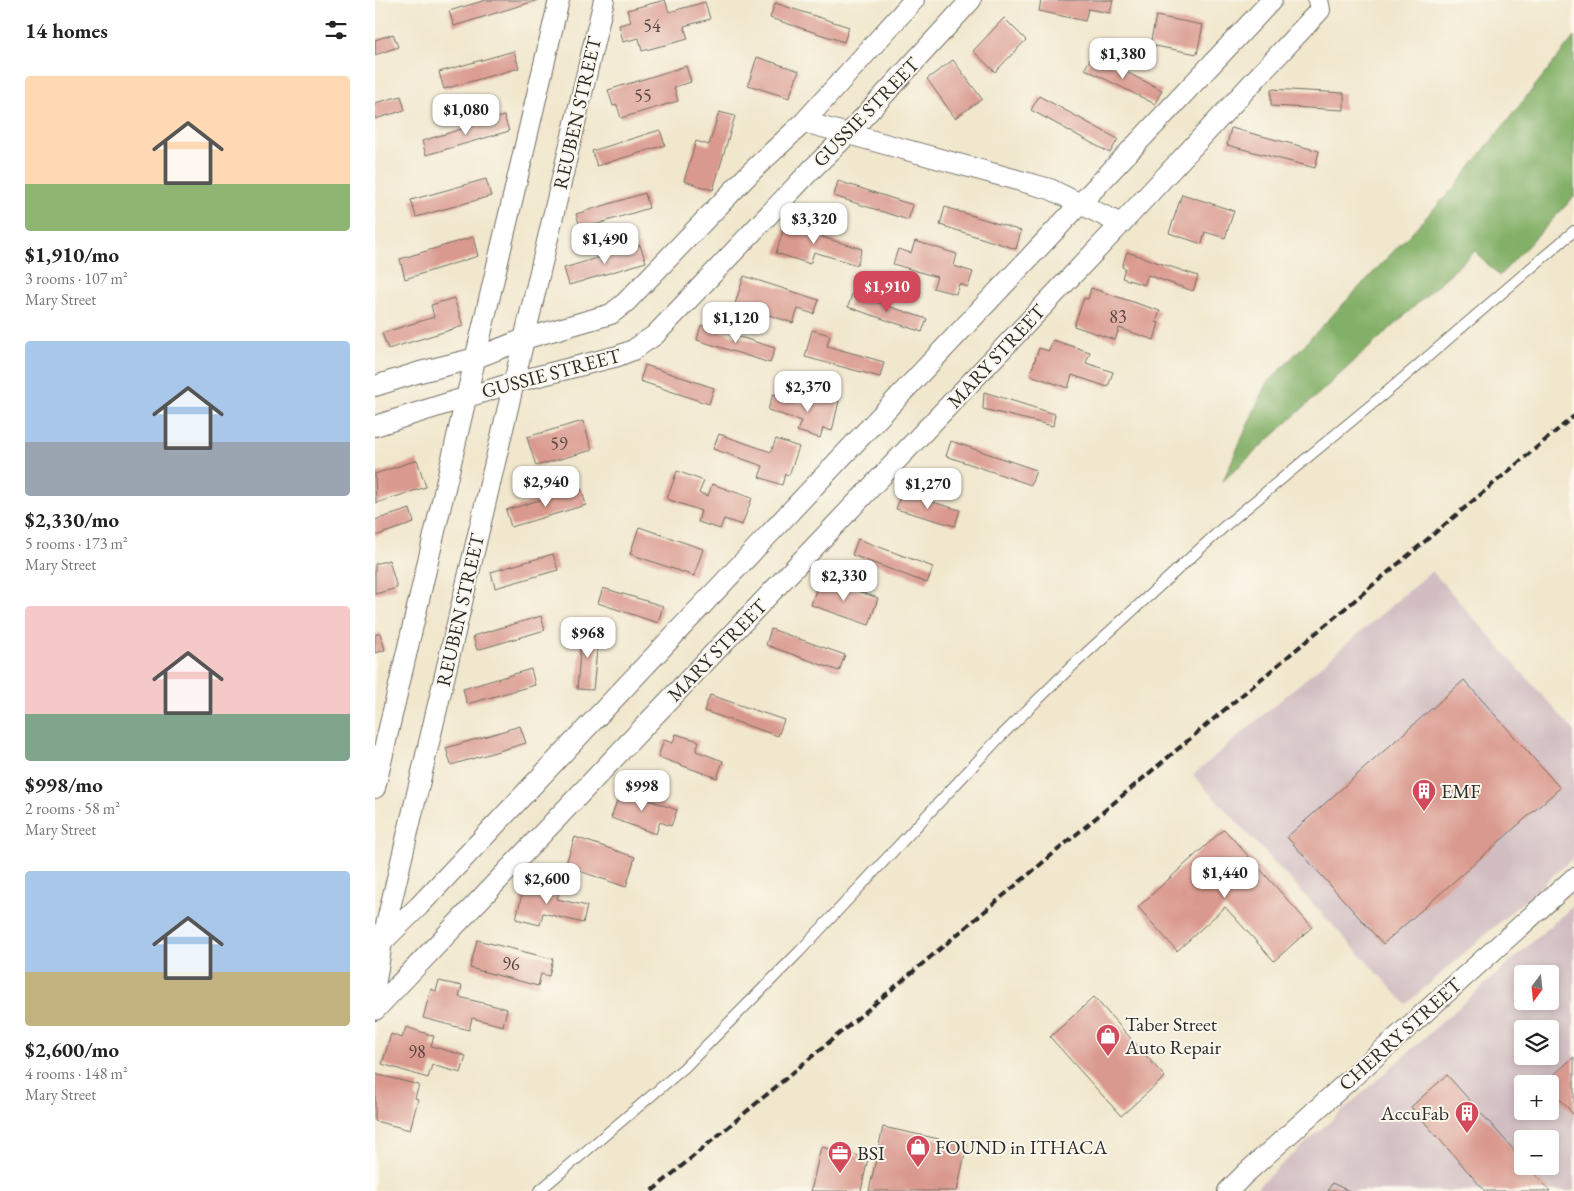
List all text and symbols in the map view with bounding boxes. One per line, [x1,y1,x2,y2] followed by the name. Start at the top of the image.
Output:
[643,14,661,37] house number: 54
[322,16,350,44] icon: filters
[25,17,108,44] text: 14 homes
[547,33,607,192] street label: REUBEN STREET
[1082,38,1164,80] pin: $1,380
[1100,43,1146,64] text: $1,380
[807,51,925,172] street label: GUSSIE STREET
[634,84,652,107] house number: 55
[425,94,507,136] pin: $1,080
[443,99,489,120] text: $1,080
[143,108,233,198] icon: home
[773,202,855,245] pin: $3,320
[791,208,837,229] text: $3,320
[564,222,646,265] pin: $1,490
[582,228,628,249] text: $1,490
[25,241,119,268] text: $1,910/mo
[25,268,128,289] text: 3 rooms · 107 m²
[846,270,928,313] pin: $1,910
[864,276,910,297] text: $1,910
[25,289,96,310] text: Mary Street
[941,298,1051,414] street label: MARY STREET
[695,302,777,344] pin: $1,120
[1109,305,1127,328] house number: 83
[713,307,759,328] text: $1,120
[479,342,624,404] street label: GUSSIE STREET
[767,370,849,413] pin: $2,370
[143,373,233,463] icon: home
[785,376,831,397] text: $2,370
[550,432,568,455] house number: 59
[505,466,587,508] pin: $2,940
[887,468,969,510] pin: $1,270
[523,471,569,492] text: $2,940
[905,473,951,494] text: $1,270
[25,506,119,533] text: $2,330/mo
[430,530,490,689] street label: REUBEN STREET
[25,533,128,554] text: 5 rooms · 173 m²
[25,554,96,575] text: Mary Street
[803,560,885,602] pin: $2,330
[821,565,867,586] text: $2,330
[661,593,773,707] street label: MARY STREET
[558,616,618,659] pin: $968
[572,622,604,643] text: $968
[143,638,233,728] icon: home
[612,770,672,812] pin: $998
[25,771,103,798] text: $998/mo
[626,775,658,796] text: $998
[1411,778,1437,812] building icon: EMF
[1441,778,1481,804] place label: EMF
[25,798,120,819] text: 2 rooms · 58 m²
[25,819,96,840] text: Mary Street
[1184,856,1266,899] pin: $1,440
[506,862,588,905] pin: $2,600
[1202,862,1248,883] text: $1,440
[524,868,570,889] text: $2,600
[143,903,233,993] icon: home
[502,952,520,975] house number: 96
[1514,965,1559,1010] north arrow
[1514,965,1559,1175] map controls
[1333,971,1468,1096] street label: CHERRY STREET
[1124,1011,1221,1060] place label: Taber Street Auto Repair
[1514,1020,1559,1065] button: layers
[1095,1023,1121,1057] shop icon: Taber Street Auto Repair
[25,1036,119,1063] text: $2,600/mo
[408,1040,426,1063] house number: 98
[25,1063,128,1084] text: 4 rooms · 148 m²
[1514,1075,1559,1120] button: +
[25,1084,96,1105] text: Mary Street
[1380,1100,1449,1126] place label: AccuFab
[1454,1100,1480,1134] building icon: AccuFab
[1514,1130,1559,1175] button: −
[905,1134,931,1168] shop icon: FOUND in ITHACA
[935,1134,1107,1160] place label: FOUND in ITHACA
[827,1140,853,1174] office icon: BSI
[857,1140,885,1166] place label: BSI

